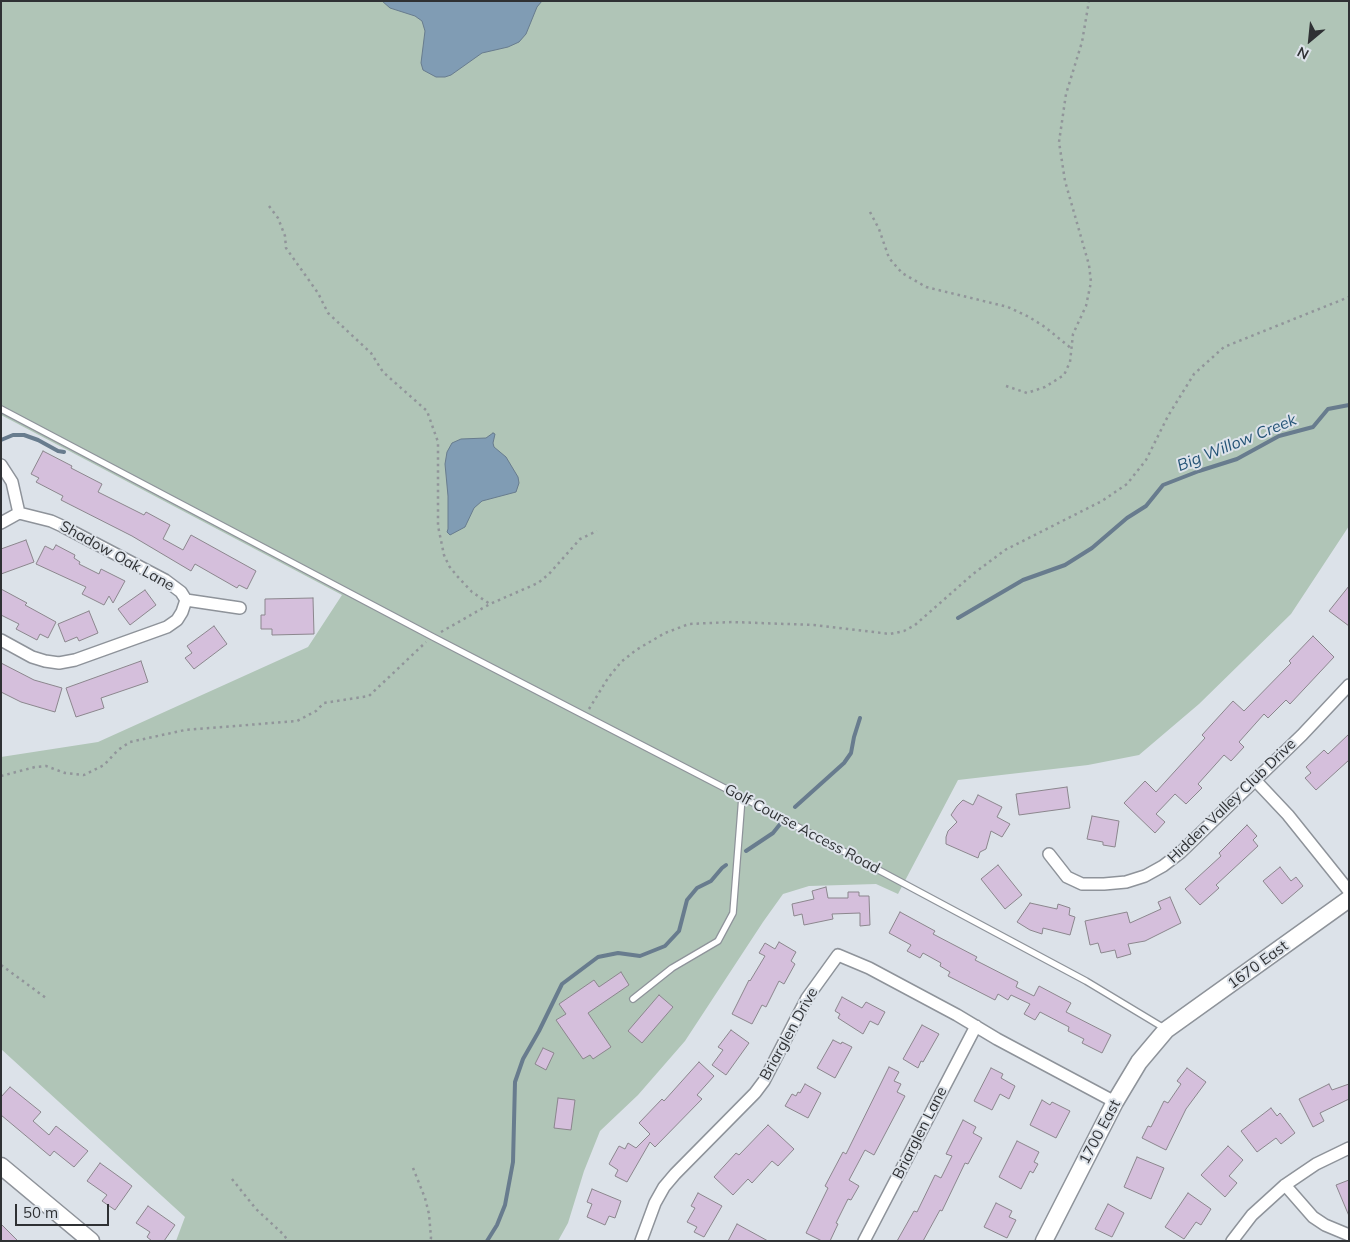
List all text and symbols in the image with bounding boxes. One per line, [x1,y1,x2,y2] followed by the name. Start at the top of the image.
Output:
[1285,15,1335,65] north arrow
[1294,43,1312,64] text: N
[1174,410,1300,476] water label: Big Willow Creek
[57,517,177,595] street label: Shadow Oak Lane
[1164,735,1300,867] street label: Hidden Valley Club Drive
[721,780,883,878] street label: Golf Course Access Road
[1224,937,1292,993] street label: 1670 East
[756,984,822,1084] street label: Briarglen Drive
[889,1084,951,1182] street label: Briarglen Lane
[1076,1097,1124,1167] street label: 1700 East
[18,1194,111,1226] scale bar
[23,1203,58,1222] text: 50 m

